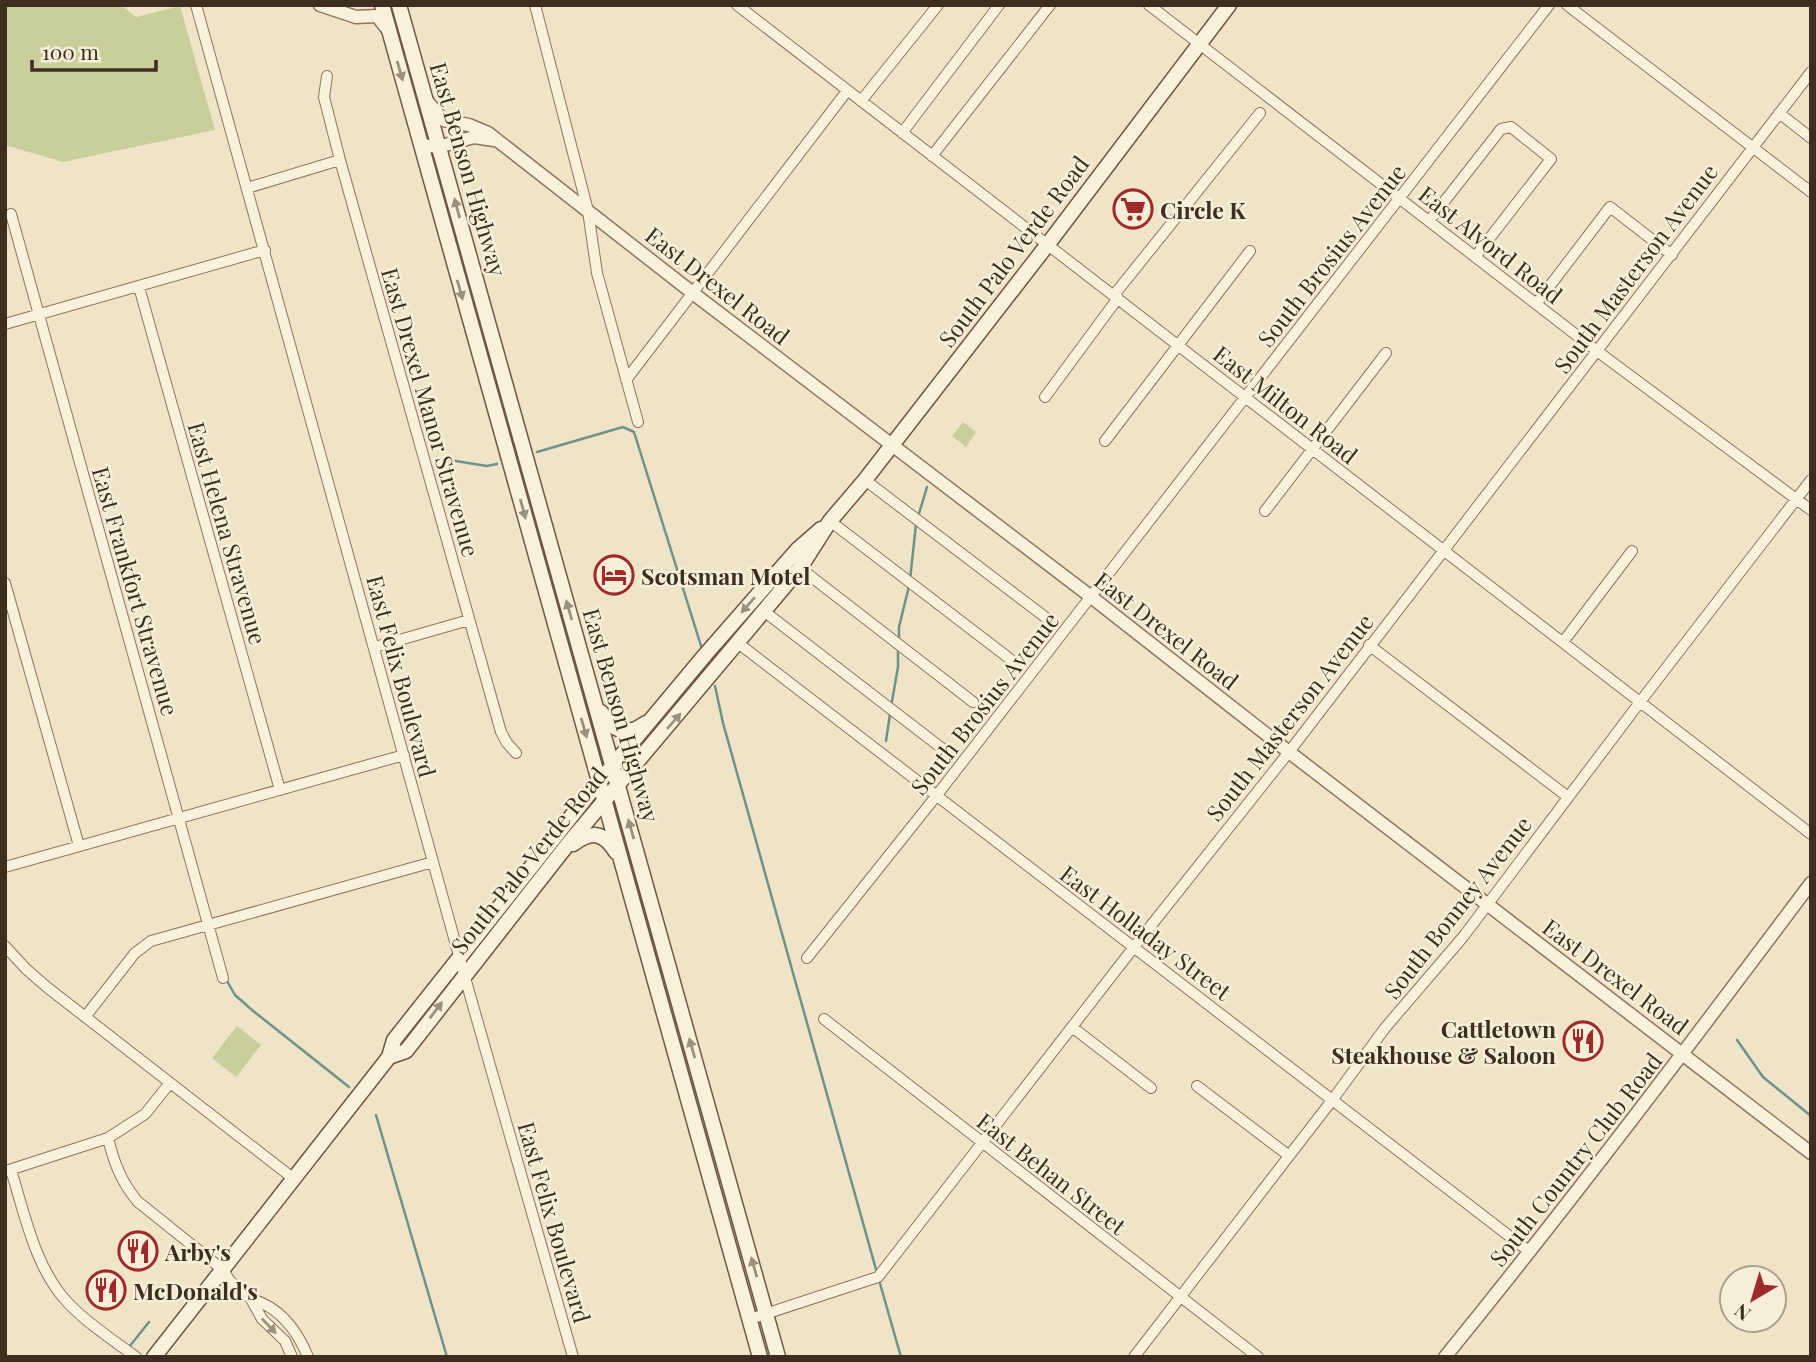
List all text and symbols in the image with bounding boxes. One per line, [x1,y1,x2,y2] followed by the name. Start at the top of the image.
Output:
[32,28,156,72] scale bar
[42,37,99,65] text: 100 m
[424,58,515,280] street label: East Benson Highway
[395,60,406,82] one-way arrow
[931,149,1095,353] street label: South Palo Verde Road
[1250,157,1412,353] street label: South Brosius Avenue
[1546,157,1724,379] street label: South Masterson Avenue
[1413,178,1569,310] street label: East Alvord Road
[1112,188,1154,230] supermarket icon: Circle K
[1160,194,1246,225] place label: Circle K
[451,197,461,218] one-way arrow
[640,219,796,351] street label: East Drexel Road
[375,264,487,560] street label: East Drexel Manor Stravenue
[456,280,466,301] one-way arrow
[1207,338,1365,470] street label: East Milton Road
[181,418,275,648] street label: East Helena Stravenue
[86,463,186,719] street label: East Frankfort Stravenue
[518,498,529,520] one-way arrow
[593,554,635,596] hotel icon: Scotsman Motel
[641,560,810,591] place label: Scotsman Motel
[1089,564,1245,696] street label: East Drexel Road
[360,572,444,780] street label: East Felix Boulevard
[740,596,756,614] one-way arrow
[563,599,574,621] one-way arrow
[577,604,668,826] street label: East Benson Highway
[903,605,1065,801] street label: South Brosius Avenue
[1198,607,1380,827] street label: South Masterson Avenue
[666,712,681,729] one-way arrow
[579,717,590,739] one-way arrow
[443,760,613,960] street label: South Palo Verde Road
[1376,809,1538,1005] street label: South Bonney Avenue
[625,818,636,840] one-way arrow
[1054,858,1238,1007] street label: East Holladay Street
[1537,911,1695,1041] street label: East Drexel Road
[429,1002,444,1020] one-way arrow
[1331,1013,1556,1070] place label: Cattletown Steakhouse & Saloon
[1562,1020,1604,1062] restaurant icon: Cattletown Steakhouse & Saloon
[687,1037,697,1058] one-way arrow
[1482,1046,1668,1272] street label: South Country Club Road
[971,1105,1134,1242] street label: East Behan Street
[511,1118,599,1326] street label: East Felix Boulevard
[117,1230,159,1272] restaurant icon: Arby's
[164,1236,231,1267] place label: Arby's
[748,1257,758,1278] one-way arrow
[1718,1264,1788,1334] north arrow
[85,1269,127,1311] restaurant icon: McDonald's
[133,1275,258,1306] place label: McDonald's
[1728,1299,1755,1328] text: N
[261,1317,278,1334] one-way arrow

